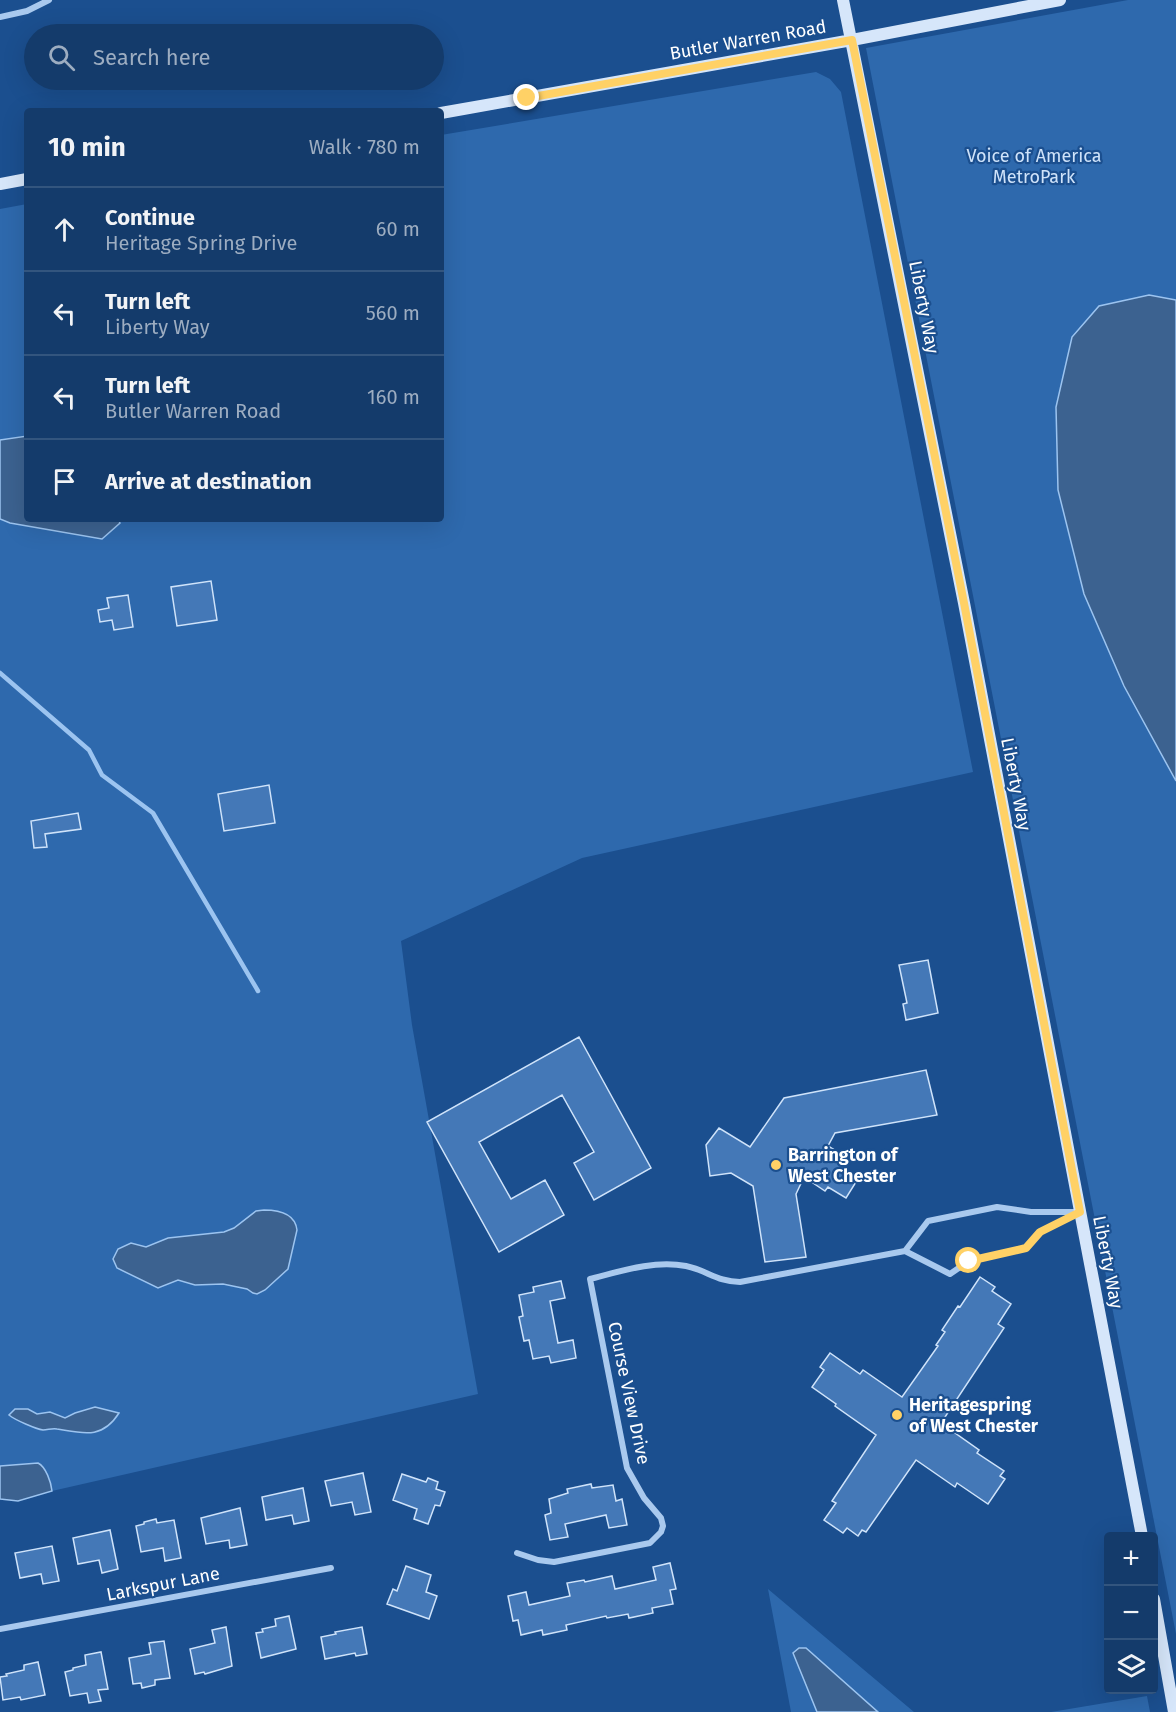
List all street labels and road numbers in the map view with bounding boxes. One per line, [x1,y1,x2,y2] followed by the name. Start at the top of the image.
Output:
[668,15,828,65] street label: Butler Warren Road
[904,259,944,355] street label: Liberty Way
[996,736,1036,832] street label: Liberty Way
[1088,1214,1128,1310] street label: Liberty Way
[603,1320,655,1466] street label: Course View Drive
[105,1562,221,1606] street label: Larkspur Lane

